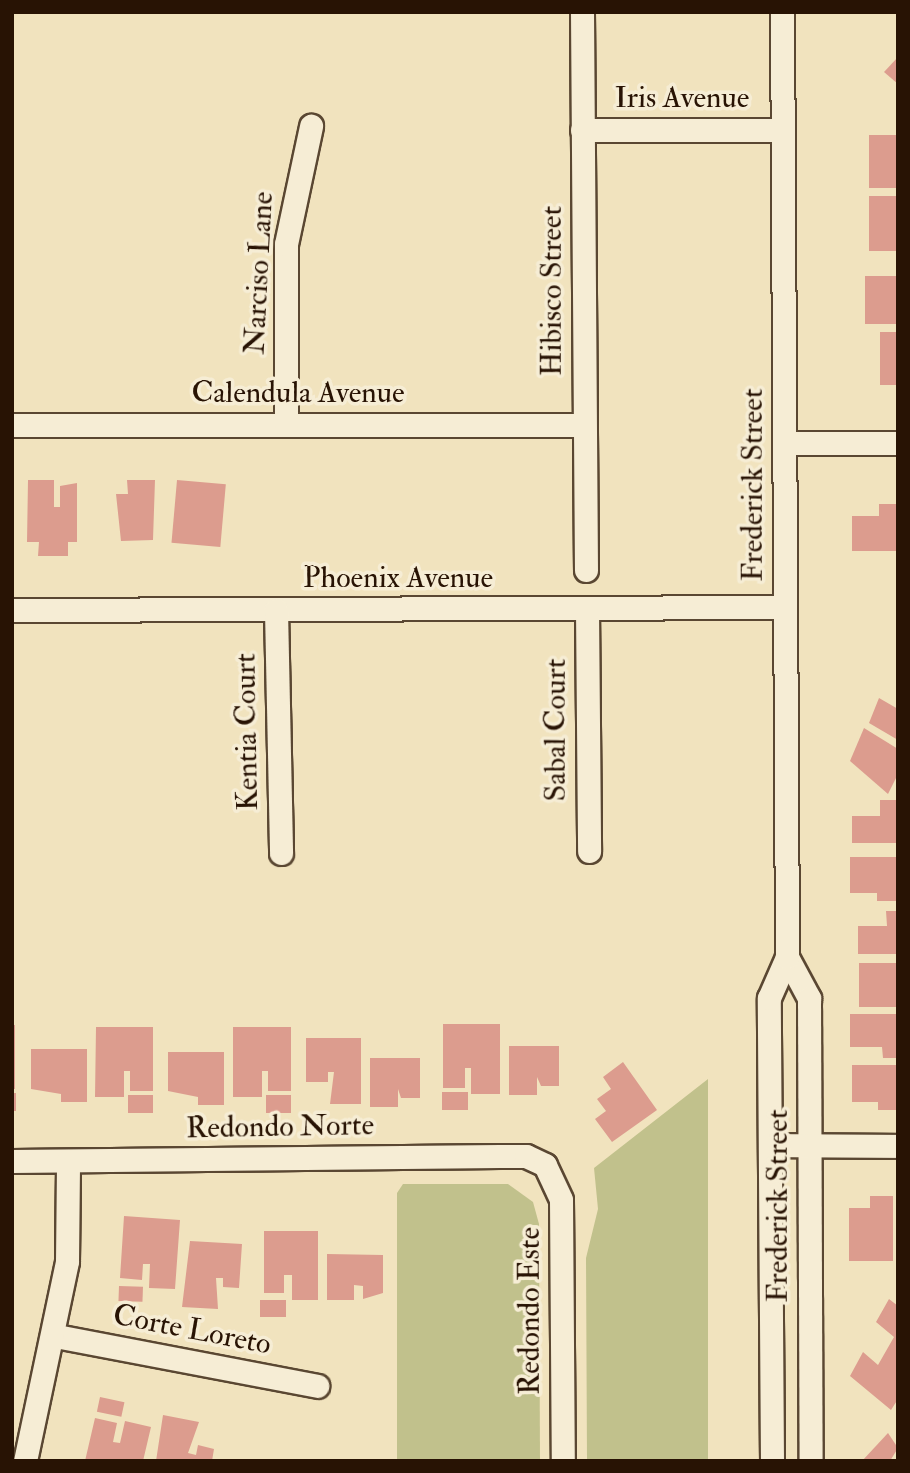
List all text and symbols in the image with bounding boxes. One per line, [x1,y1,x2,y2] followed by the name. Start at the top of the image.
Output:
[615,80,749,116] street label: Iris Avenue
[237,191,281,355] street label: Narciso Lane
[534,206,570,376] street label: Hibisco Street
[191,375,405,411] street label: Calendula Avenue
[735,388,771,582] street label: Frederick Street
[303,560,493,596] street label: Phoenix Avenue
[228,653,266,811] street label: Kentia Court
[538,659,574,801] street label: Sabal Court
[186,1107,374,1147] street label: Redondo Norte
[760,1109,796,1303] street label: Frederick Street
[512,1227,548,1395] street label: Redondo Este
[110,1297,274,1363] street label: Corte Loreto

